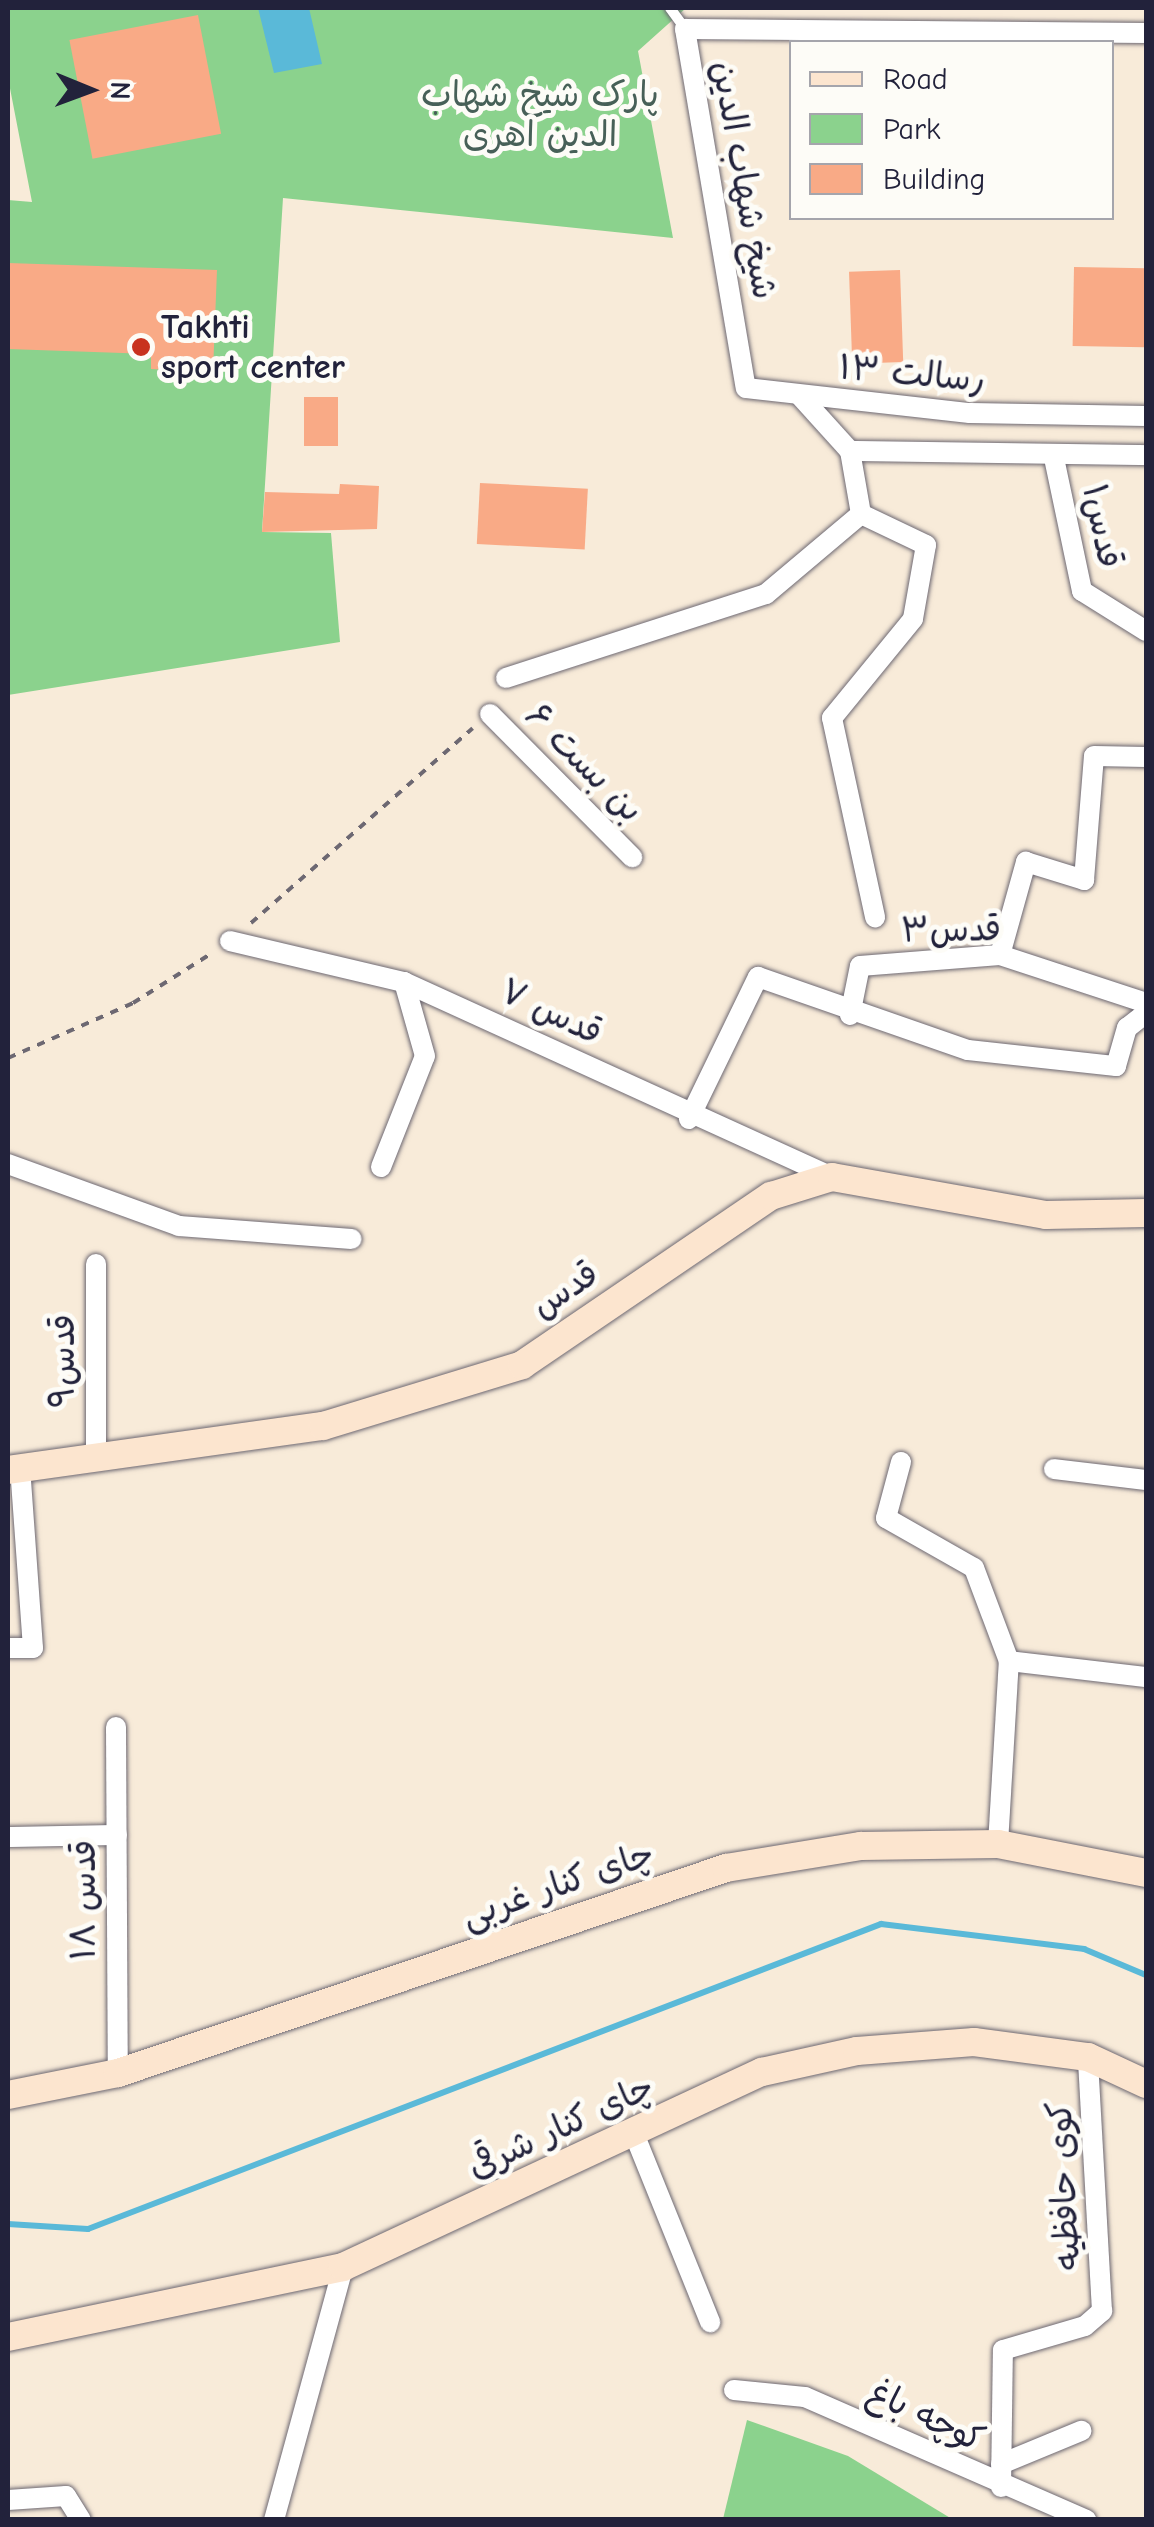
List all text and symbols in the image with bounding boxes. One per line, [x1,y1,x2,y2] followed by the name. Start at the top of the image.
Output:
[40,40,140,140] north arrow
[789,40,1114,220] legend
[702,58,786,302] street label: شیخ شهاب الدین
[883,62,948,97] text: Road
[421,74,659,156] park label: پارک شیخ شهاب الدین اهری
[104,81,136,100] text: N
[883,112,940,147] text: Park
[883,162,986,197] text: Building
[161,306,345,388] place label: Takhti sport center
[130,336,152,358] marker: Takhti sport center
[837,347,987,401] street label: رسالت ۱۳
[1073,480,1131,572] street label: قدس۱
[516,695,652,831] street label: بن بست ۶
[900,908,1002,952] street label: قدس۳
[493,970,609,1054] street label: قدس ۷
[524,1253,606,1327] street label: قدس
[42,1314,84,1408] street label: قدس۹
[456,1833,660,1937] street label: چای کنار غربی
[63,1840,105,1960] street label: قدس ۱۸
[461,2066,661,2188] street label: چای کنار شرقی
[1039,2101,1089,2271] street label: کوی حافظیه
[861,2371,991,2461] street label: کوچه باغ

